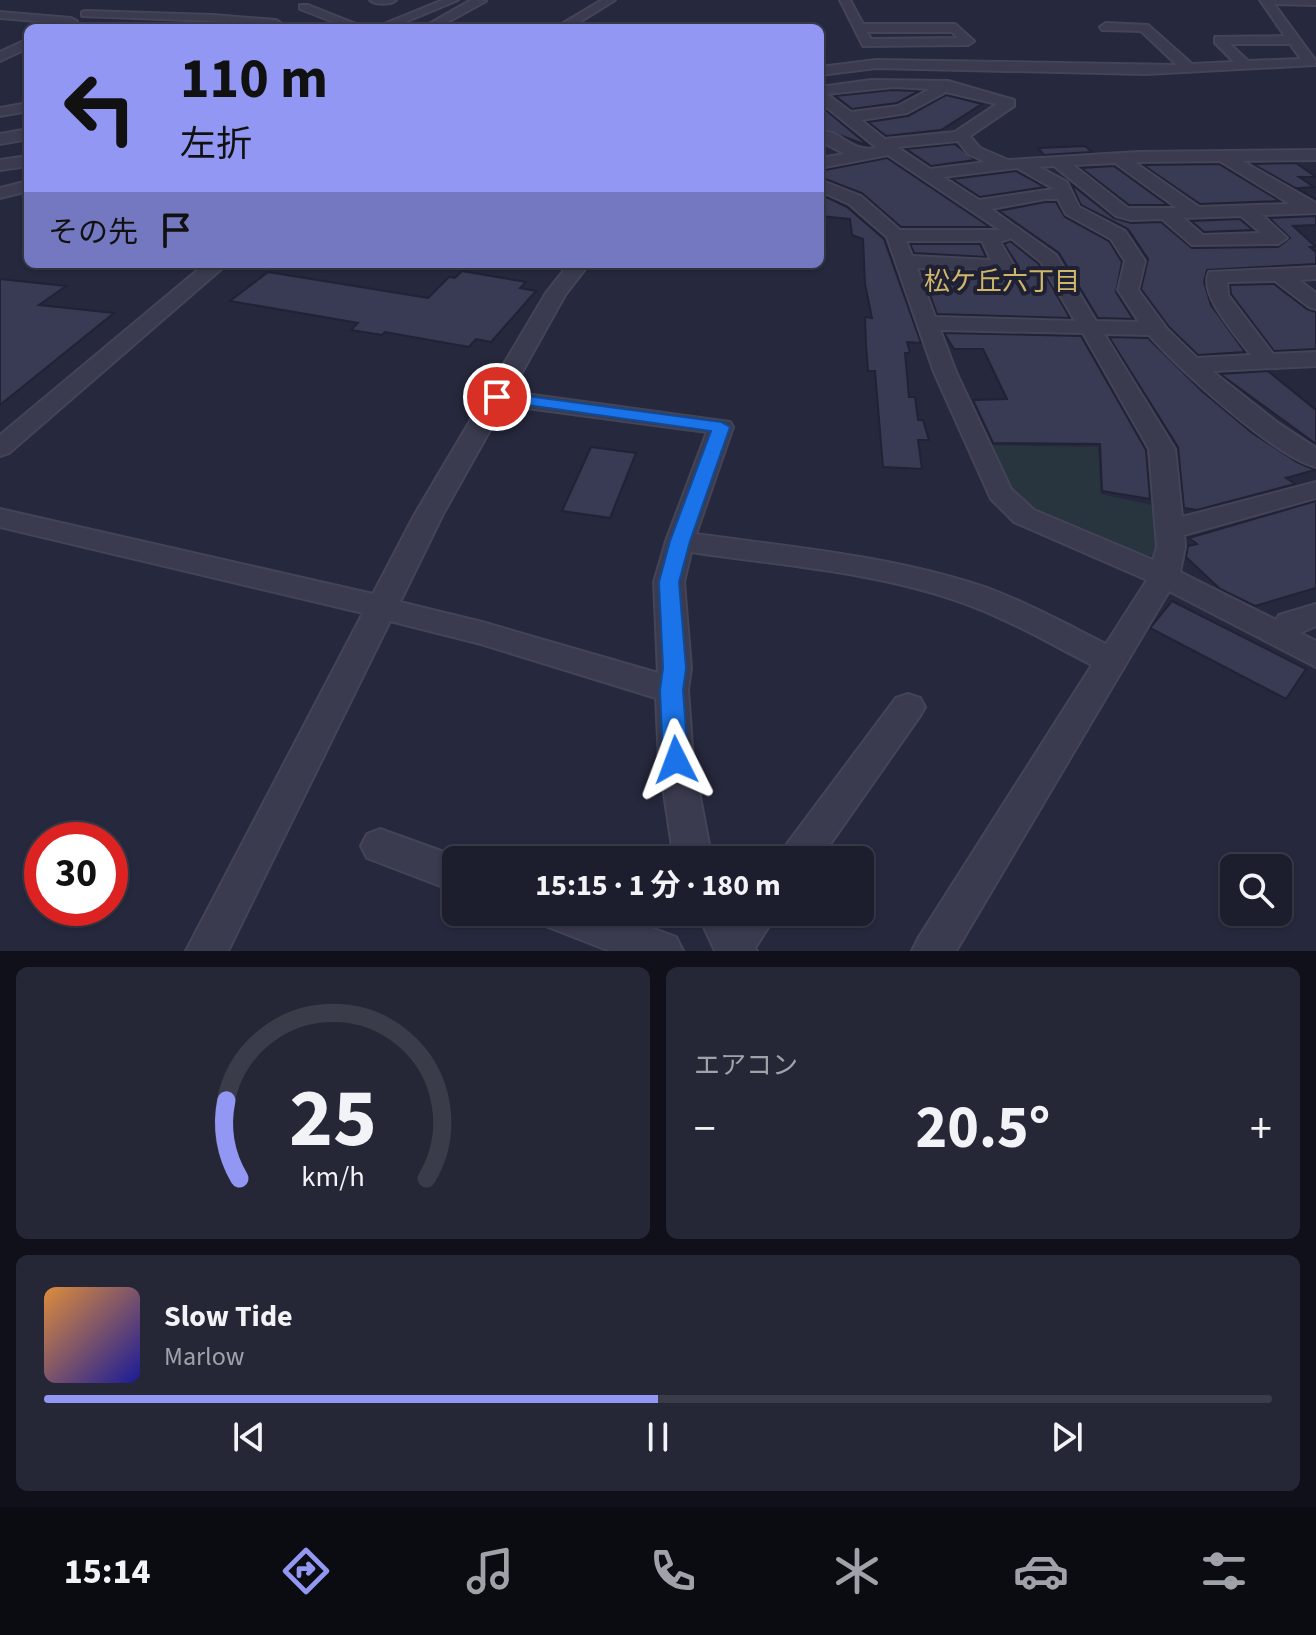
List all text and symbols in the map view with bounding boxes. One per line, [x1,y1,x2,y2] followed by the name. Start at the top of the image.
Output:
[180,40,328,119] text: 110 m
[48,56,152,160] icon: left
[180,119,252,170] text: 左折
[154,208,198,252] icon: arrive
[48,211,138,254] text: その先
[924,263,1080,300] district label: 松ケ丘六丁目
[463,363,531,431] pin
[475,375,519,419] icon: arrive
[634,718,718,802] position arrow
[24,822,128,926] speed limit sign: 30
[1220,854,1292,926] map controls
[1220,854,1292,926] button: search
[535,864,781,907] text: 15:15 · 1 分 · 180 m
[694,1047,798,1084] text: エアコン
[289,1060,377,1178] text: 25
[916,1086,1050,1171] text: 20.5°
[694,1098,716,1161] text: −
[1250,1098,1272,1161] text: +
[301,1157,365,1197] text: km/h
[164,1295,293,1338] text: Slow Tide
[164,1338,244,1375] text: Marlow
[227,1415,271,1459] icon: previous
[636,1415,680,1459] icon: pause
[1045,1415,1089,1459] icon: next
[278,1543,334,1599] icon: directions
[462,1543,518,1599] icon: music
[645,1543,701,1599] icon: phone
[829,1543,885,1599] icon: climate
[1013,1543,1069,1599] icon: car
[1196,1543,1252,1599] icon: filters
[64,1546,151,1597] text: 15:14

